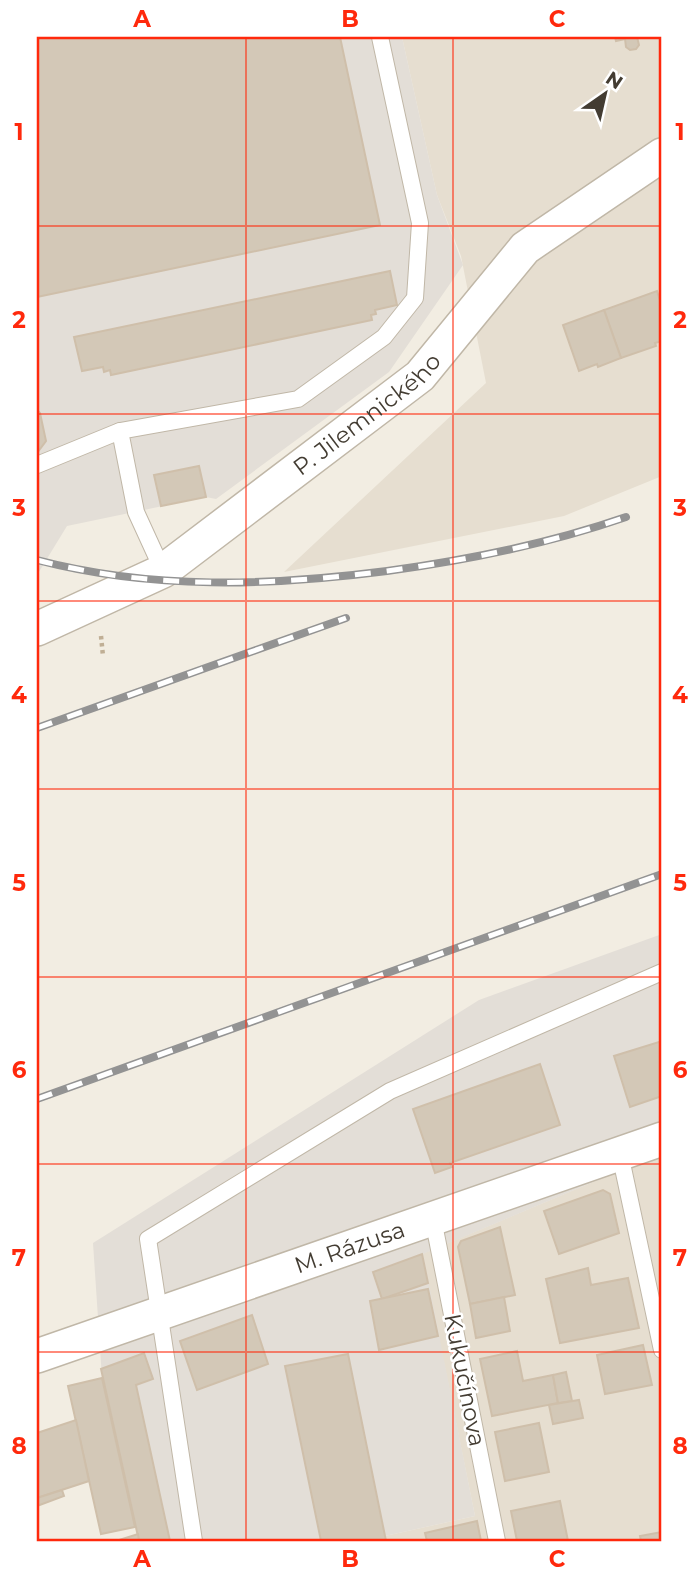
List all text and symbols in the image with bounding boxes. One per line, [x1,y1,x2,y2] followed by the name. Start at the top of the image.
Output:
[132,5,151,33] text: A
[341,5,359,33] text: B
[549,5,566,33] text: C
[570,60,640,130] north arrow
[601,66,627,94] text: N
[14,118,24,146] text: 1
[675,118,685,146] text: 1
[12,306,26,334] text: 2
[673,306,687,334] text: 2
[288,348,447,481] street label: P. Jilemnického
[11,494,26,522] text: 3
[672,494,687,522] text: 3
[11,681,27,709] text: 4
[672,681,688,709] text: 4
[12,869,26,897] text: 5
[673,869,687,897] text: 5
[12,1056,27,1084] text: 6
[673,1056,688,1084] text: 6
[291,1215,409,1280] street label: M. Rázusa
[12,1244,26,1272] text: 7
[673,1244,687,1272] text: 7
[438,1311,492,1449] street label: Kukučínova
[11,1432,27,1460] text: 8
[672,1432,688,1460] text: 8
[132,1545,151,1573] text: A
[341,1545,359,1573] text: B
[549,1545,566,1573] text: C

